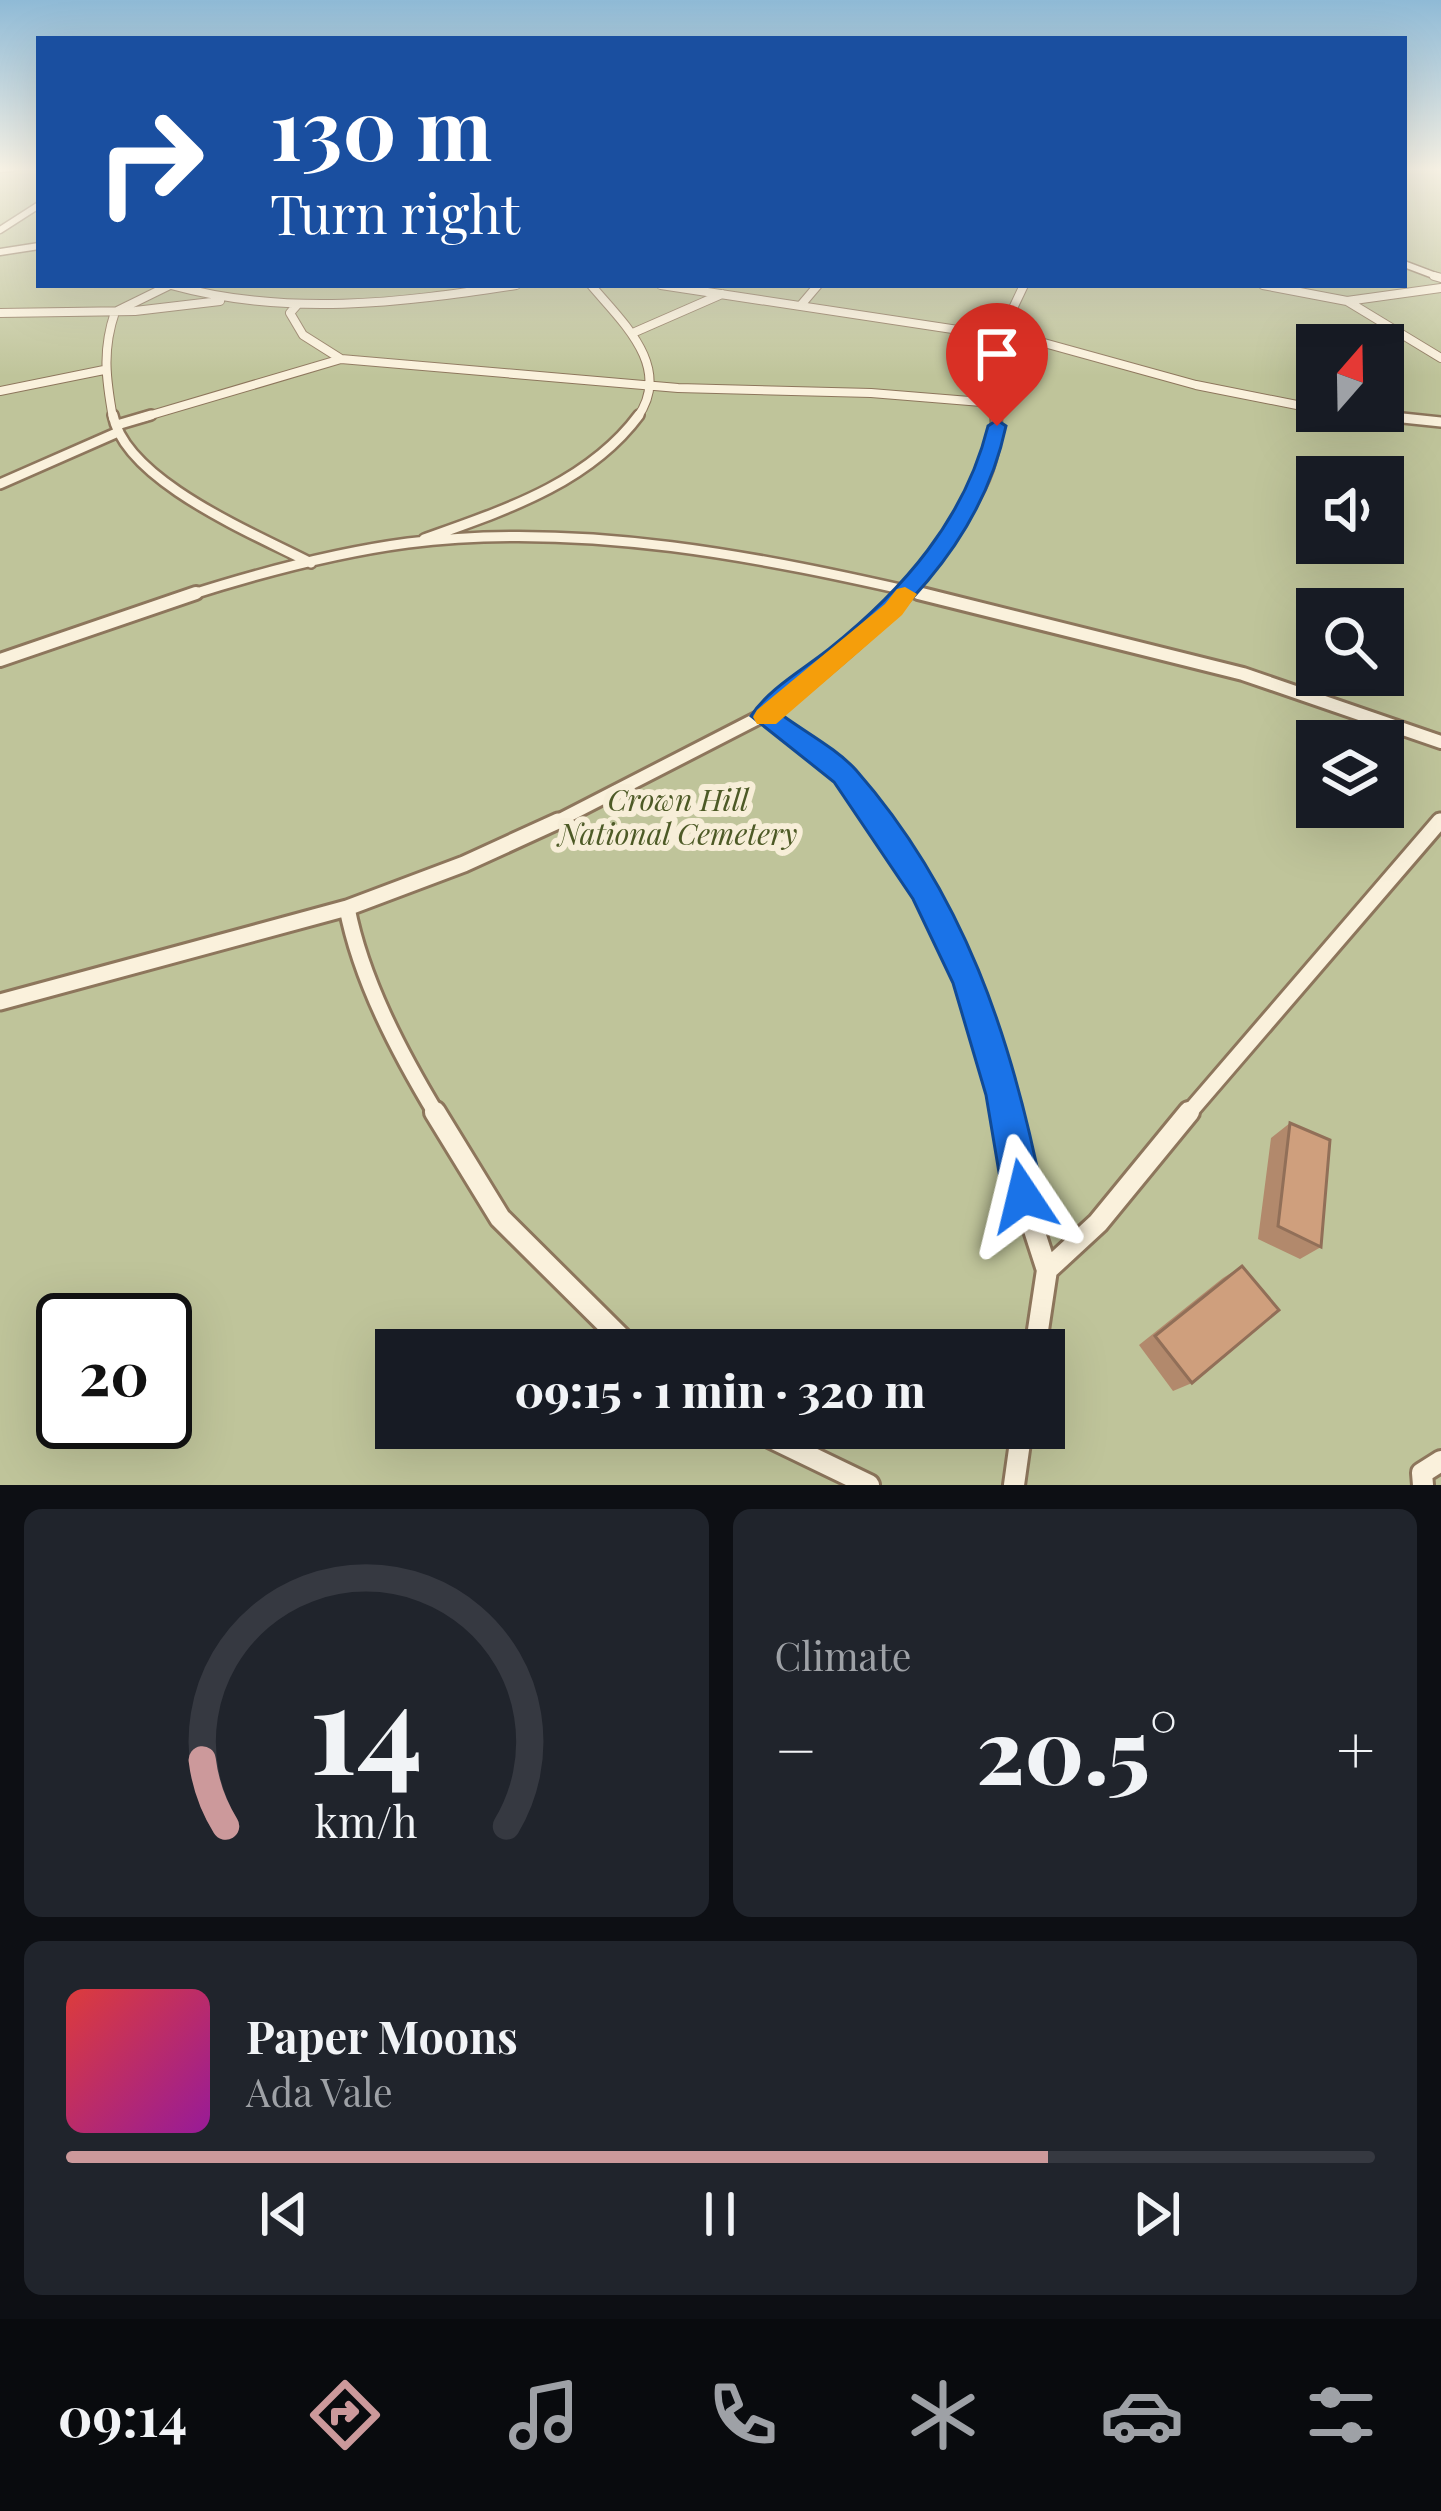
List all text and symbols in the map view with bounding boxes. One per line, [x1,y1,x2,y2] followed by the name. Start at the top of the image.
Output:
[270,70,492,182] text: 130 m
[72,84,228,240] icon: right
[270,177,520,249] text: Turn right
[946,303,1048,426] pin
[964,321,1030,387] icon: arrive
[1296,324,1404,432] north arrow
[1296,324,1404,828] map controls
[1296,456,1404,564] button: sound
[1296,588,1404,696] button: search
[1296,720,1404,828] button: layers
[556,779,797,853] park label: Crown Hill National Cemetery
[960,1133,1086,1259] position arrow
[36,1293,192,1449] speed limit sign: 20
[515,1359,925,1419] text: 09:15 · 1 min · 320 m
[775,1629,912,1681] text: Climate
[309,1640,423,1806] text: 14
[976,1688,1177,1808] text: 20.5°
[775,1704,817,1792] text: −
[1336,1704,1375,1792] text: +
[315,1792,418,1849] text: km/h
[246,2005,518,2065] text: Paper Moons
[246,2065,393,2117] text: Ada Vale
[251,2181,317,2247] icon: previous
[687,2181,753,2247] icon: pause
[1124,2181,1190,2247] icon: next
[303,2373,387,2457] icon: directions
[502,2373,586,2457] icon: music
[701,2373,785,2457] icon: phone
[901,2373,985,2457] icon: climate
[1100,2373,1184,2457] icon: car
[1299,2373,1383,2457] icon: filters
[58,2379,187,2451] text: 09:14

